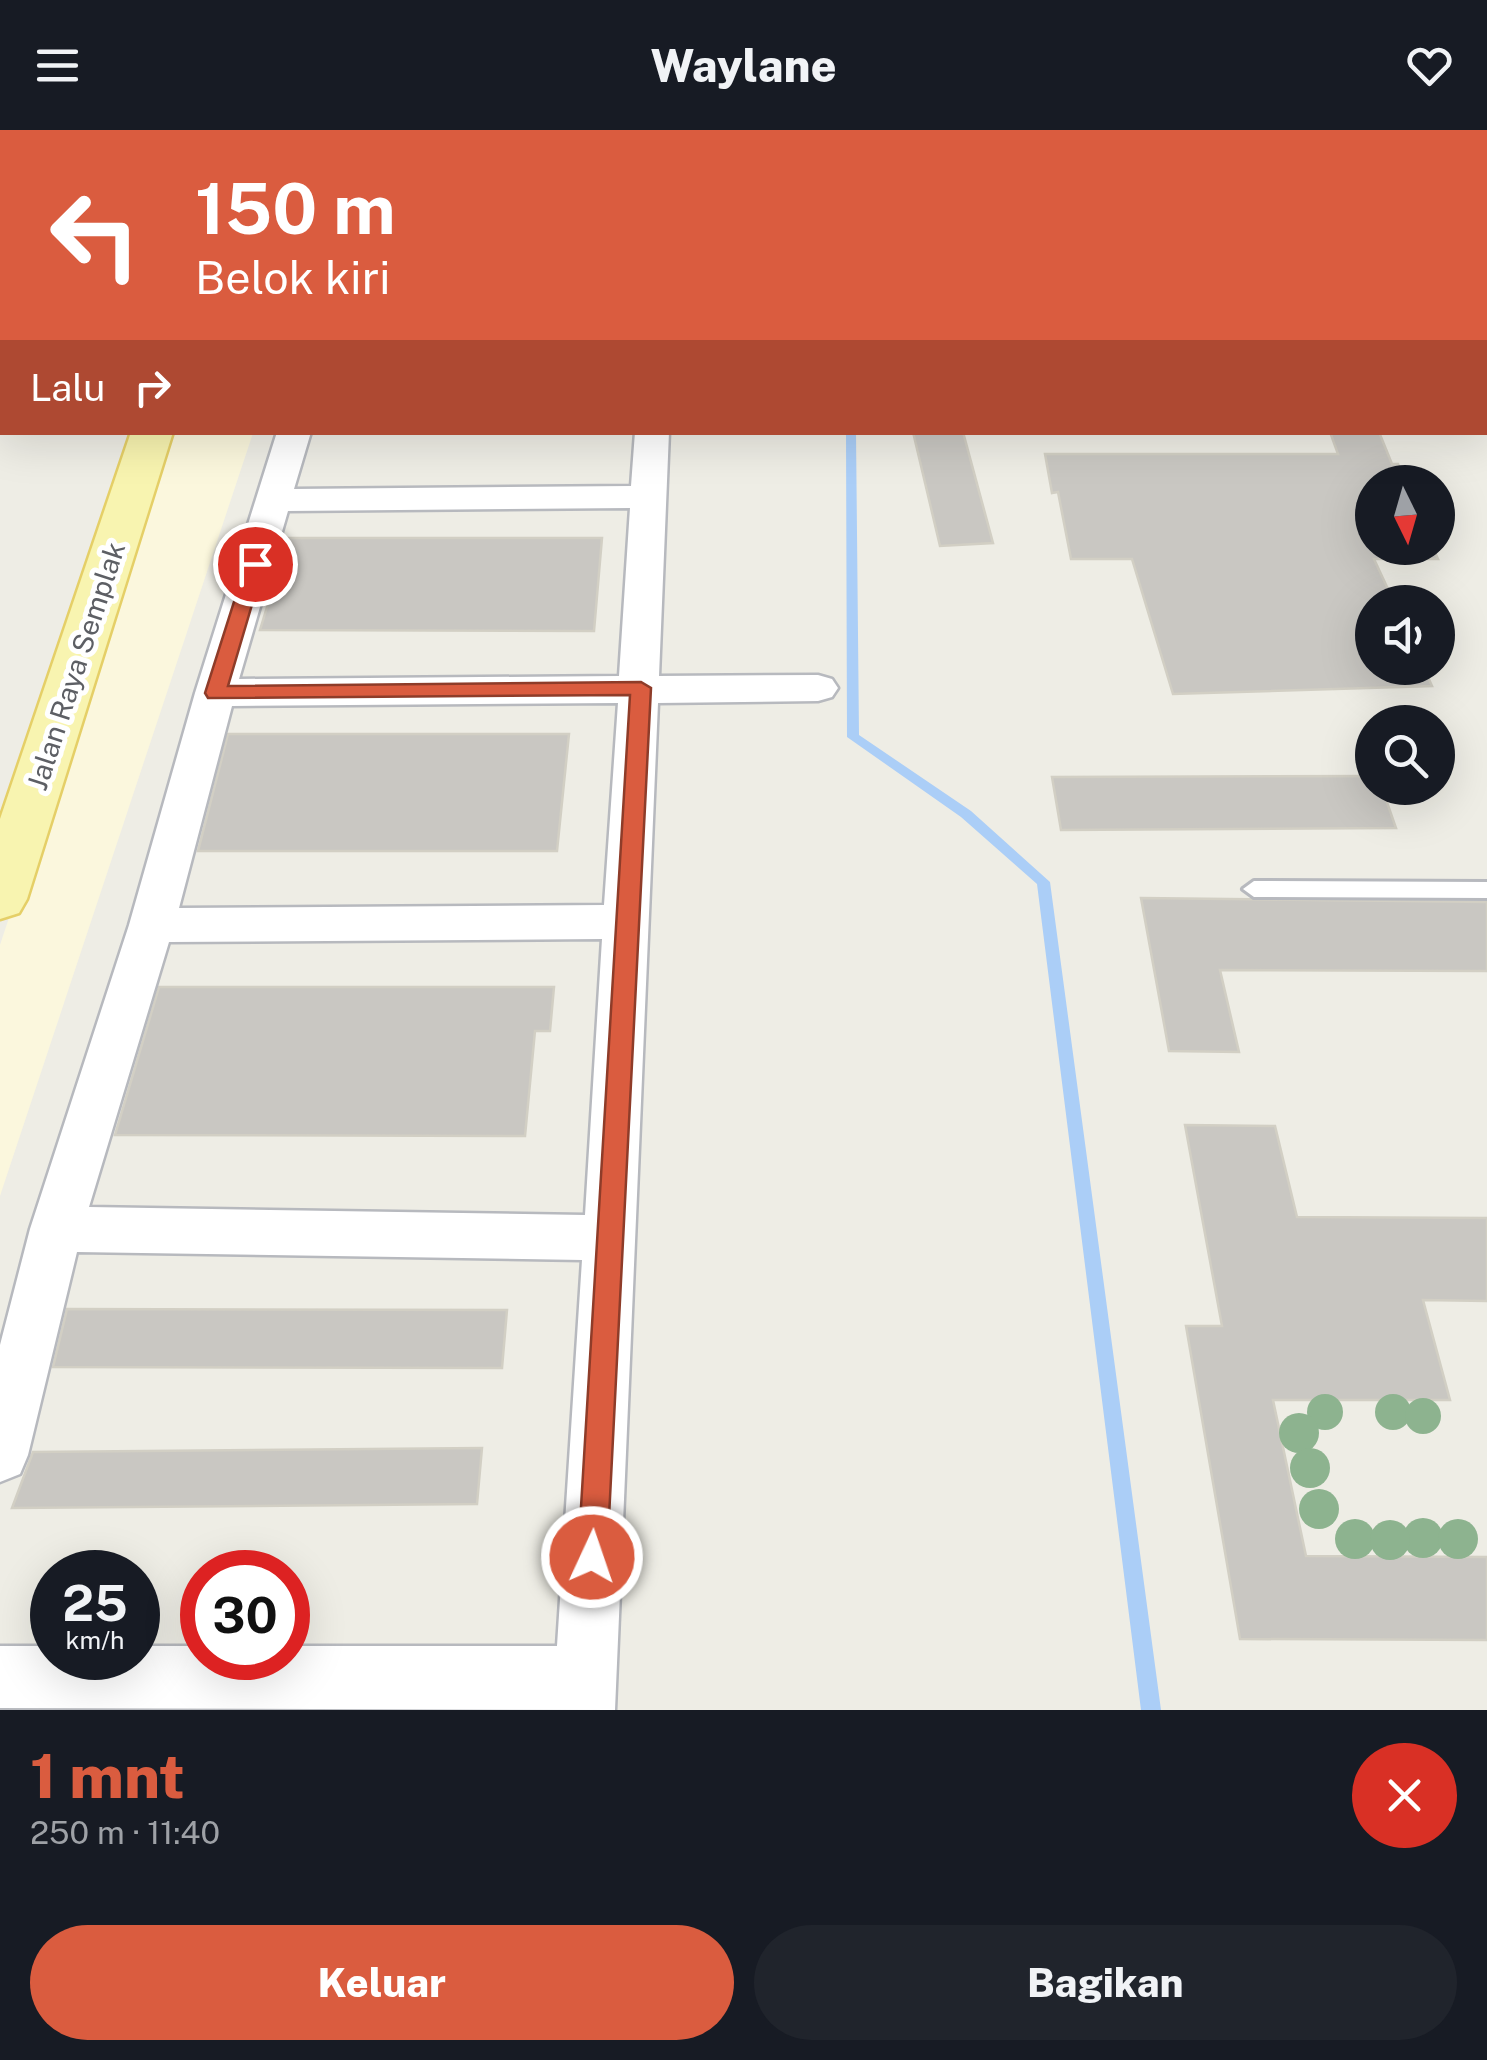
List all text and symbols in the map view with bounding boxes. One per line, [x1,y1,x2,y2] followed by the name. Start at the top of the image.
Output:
[30,38,85,93] icon: menu
[1402,38,1457,93] icon: heart
[650,39,837,92] text: Waylane
[195,167,396,250] text: 150 m
[30,170,160,300] icon: left
[195,251,390,304] text: Belok kiri
[125,360,180,415] icon: right
[30,365,105,410] text: Lalu
[1355,465,1455,565] north arrow
[1355,465,1455,805] map controls
[213,522,298,607] pin
[228,537,283,592] icon: arrive
[20,538,131,794] street label: Jalan Raya Semplak
[1355,585,1455,685] button: sound
[1355,705,1455,805] button: search
[540,1505,644,1609] position arrow
[180,1550,310,1680] speed limit sign: 30
[62,1573,128,1632] text: 25
[66,1625,124,1655] text: km/h
[30,1741,185,1812] text: 1 mnt
[1352,1743,1457,1848] button: close
[30,1814,220,1851] text: 250 m · 11:40
[30,1925,734,2040] button: Keluar
[754,1925,1457,2040] button: Bagikan

